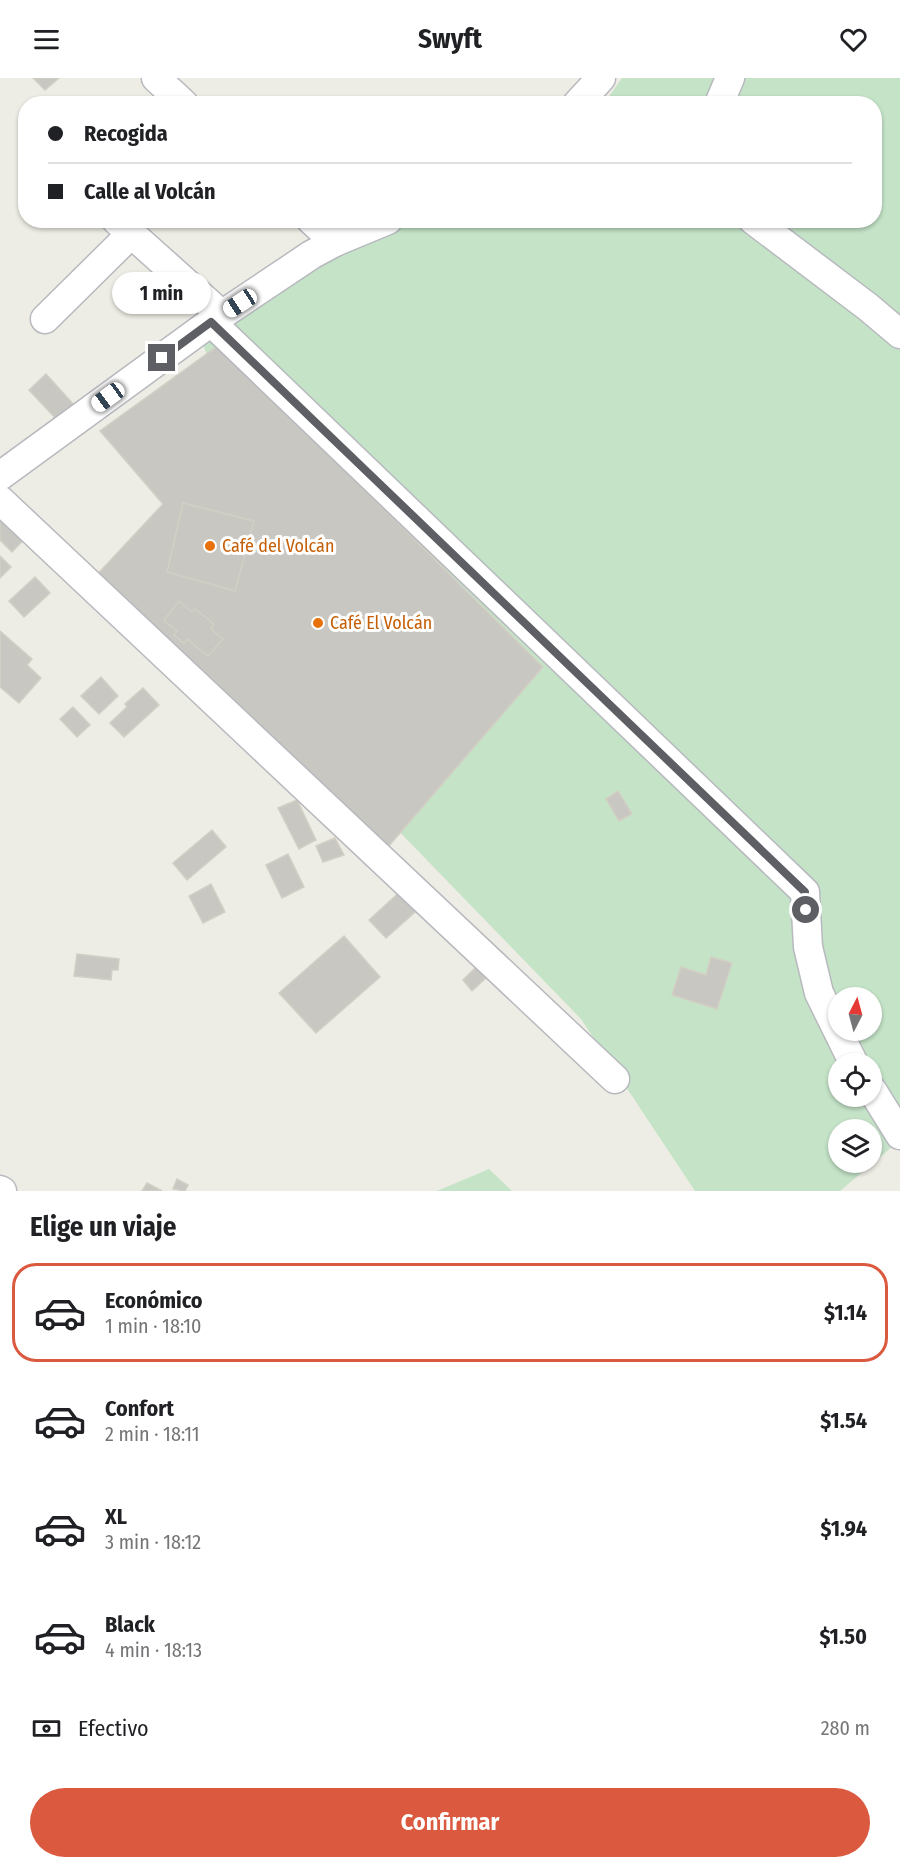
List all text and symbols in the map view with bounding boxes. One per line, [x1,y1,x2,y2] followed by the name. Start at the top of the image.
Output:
[30,23,63,56] icon: menu
[418,23,482,55] text: Swyft
[837,23,870,56] icon: heart
[84,120,168,147] text: Recogida
[84,178,215,205] text: Calle al Volcán
[112,271,212,313] callout: 1 min
[140,281,183,305] text: 1 min
[220,286,260,320] car
[148,344,175,371] route end
[88,379,128,415] car
[222,535,334,557] place label: Café del Volcán
[203,539,217,553] marker: Café del Volcán
[330,612,432,634] place label: Café El Volcán
[311,616,325,630] marker: Café El Volcán
[792,896,819,923] route start
[828,987,882,1041] north arrow
[828,987,882,1173] map controls
[828,1053,882,1107] button: locate
[828,1119,882,1173] button: layers
[30,1211,176,1243] text: Elige un viaje
[33,1286,87,1340] icon: car
[105,1287,203,1314] text: Económico
[824,1299,867,1326] text: $1.14
[105,1314,202,1338] text: 1 min · 18:10
[33,1394,87,1448] icon: car
[105,1395,174,1422] text: Confort
[820,1407,867,1434] text: $1.54
[105,1422,200,1446] text: 2 min · 18:11
[33,1502,87,1556] icon: car
[105,1503,127,1530] text: XL
[820,1515,867,1542] text: $1.94
[105,1530,201,1554] text: 3 min · 18:12
[33,1610,87,1664] icon: car
[105,1611,155,1638] text: Black
[819,1623,867,1650] text: $1.50
[105,1638,202,1662] text: 4 min · 18:13
[30,1712,63,1745] icon: cash
[78,1715,149,1742] text: Efectivo
[821,1716,870,1740] text: 280 m
[30,1788,870,1857] button: Confirmar

